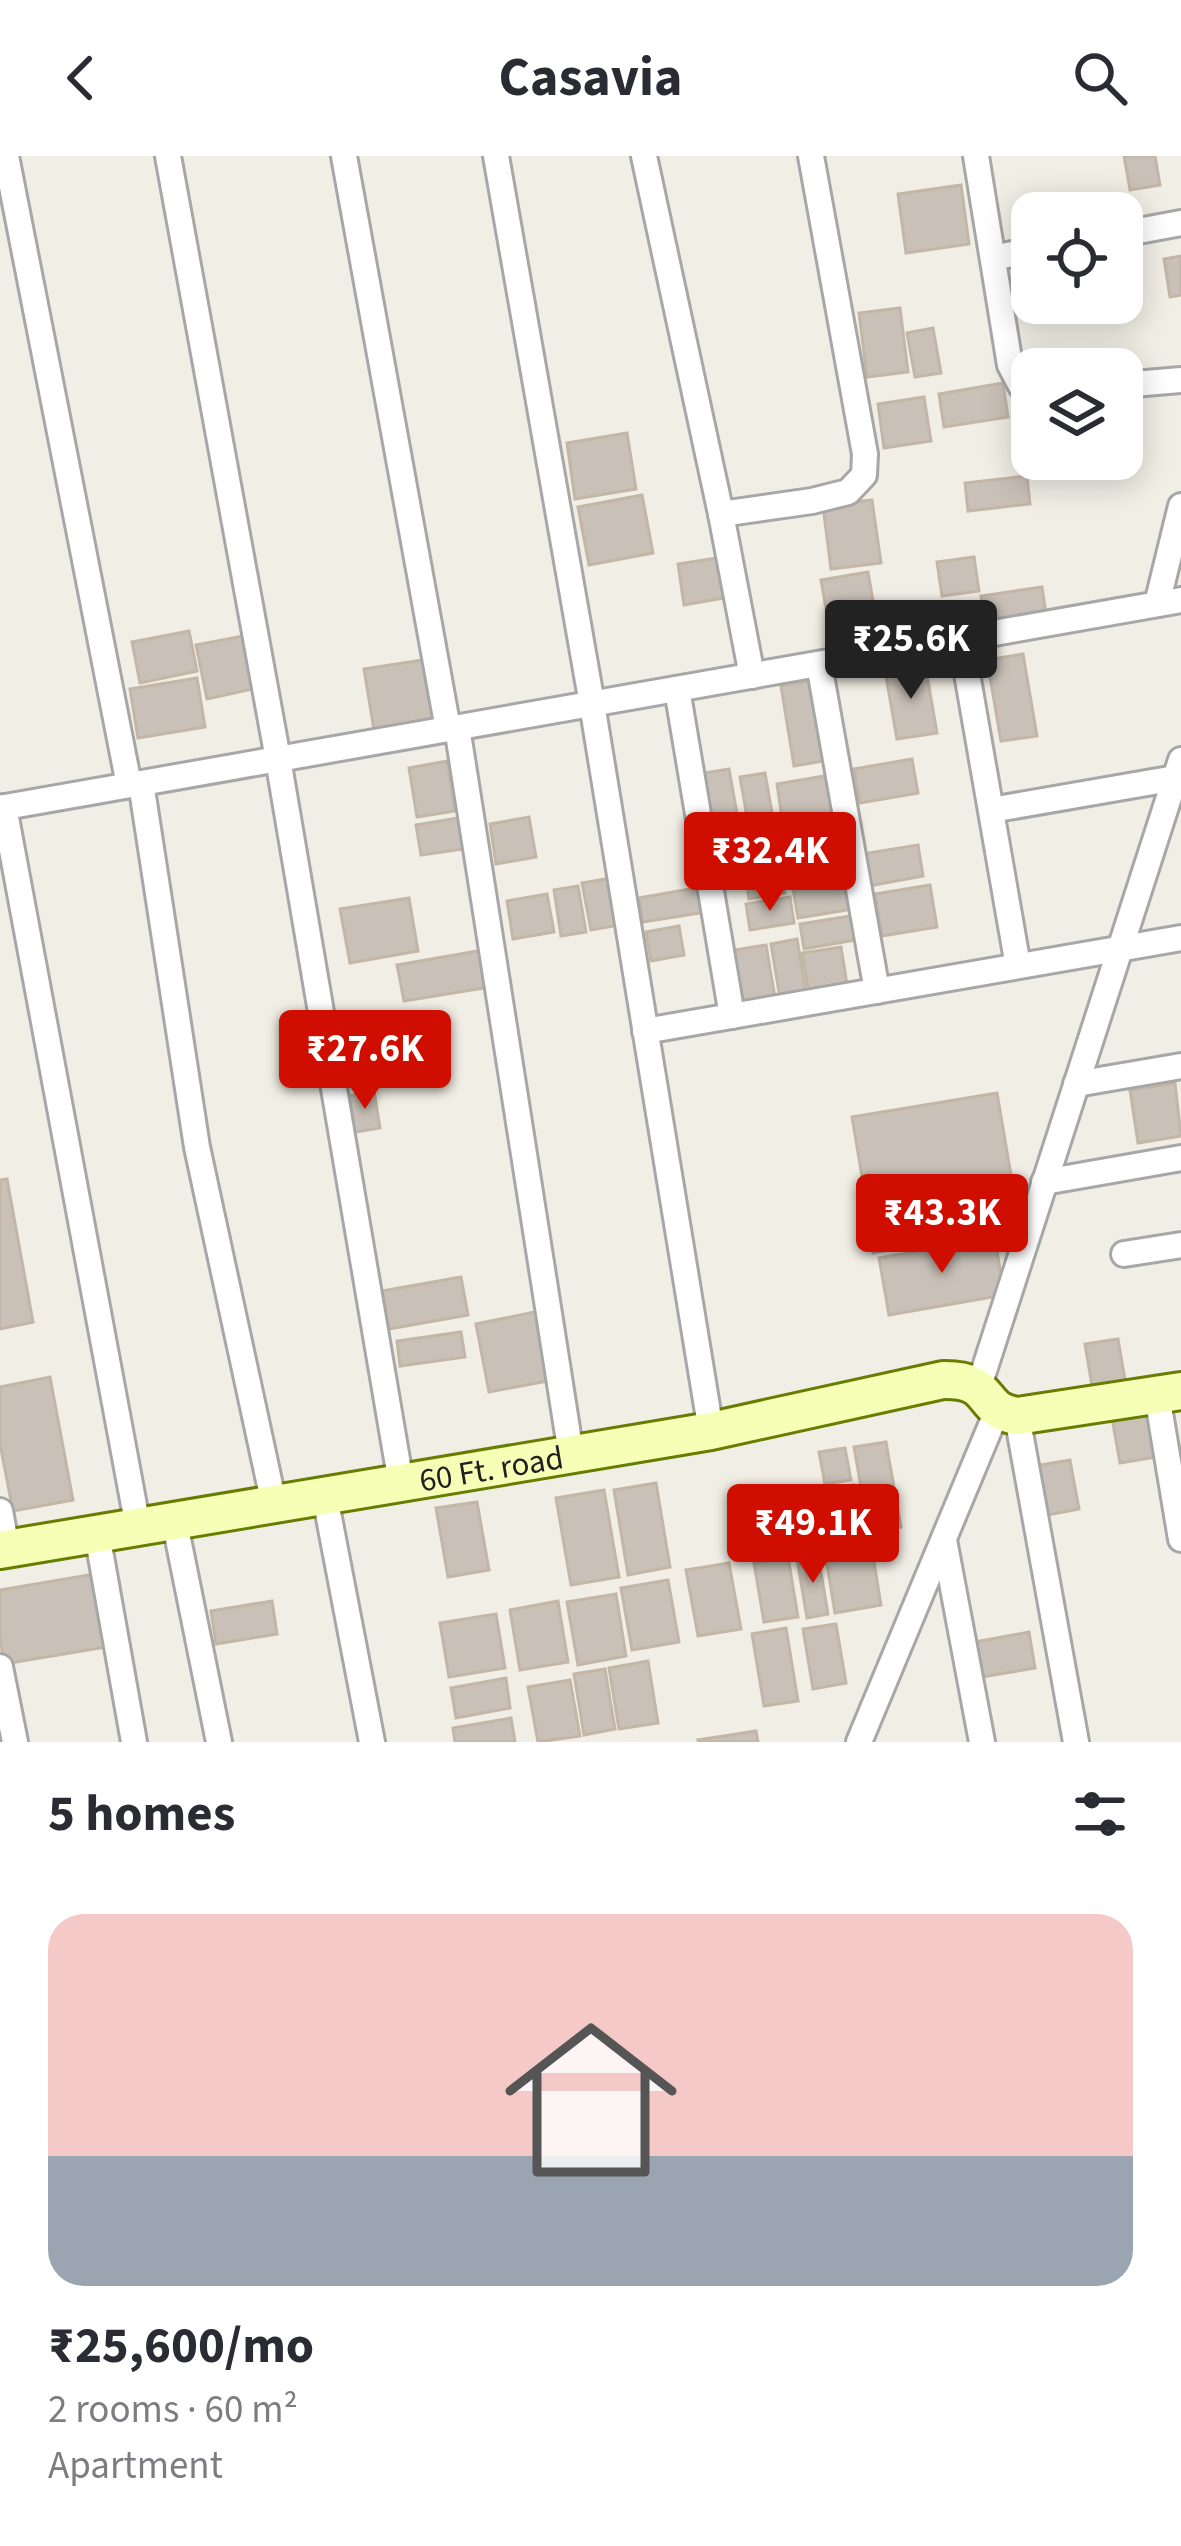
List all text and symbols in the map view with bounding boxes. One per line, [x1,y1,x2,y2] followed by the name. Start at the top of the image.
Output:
[499,40,682,117] text: Casavia
[48,45,114,111] icon: back
[1067,45,1133,111] icon: search
[1011,192,1143,480] map controls
[1011,192,1143,324] button: locate
[1011,348,1143,480] button: layers
[813,600,1009,702] pin: ₹25.6K
[852,611,970,667] text: ₹25.6K
[672,812,868,914] pin: ₹32.4K
[711,823,829,879] text: ₹32.4K
[267,1010,463,1112] pin: ₹27.6K
[306,1021,424,1077] text: ₹27.6K
[844,1174,1040,1276] pin: ₹43.3K
[883,1185,1001,1241] text: ₹43.3K
[416,1434,567,1504] street label: 60 Ft. road
[715,1484,911,1586] pin: ₹49.1K
[754,1495,872,1551] text: ₹49.1K
[48,1778,235,1850] text: 5 homes
[1067,1781,1133,1847] icon: filters
[483,1992,699,2208] icon: home
[48,2310,314,2382] text: ₹25,600/mo
[48,2382,298,2438] text: 2 rooms · 60 m²
[48,2438,223,2494] text: Apartment

